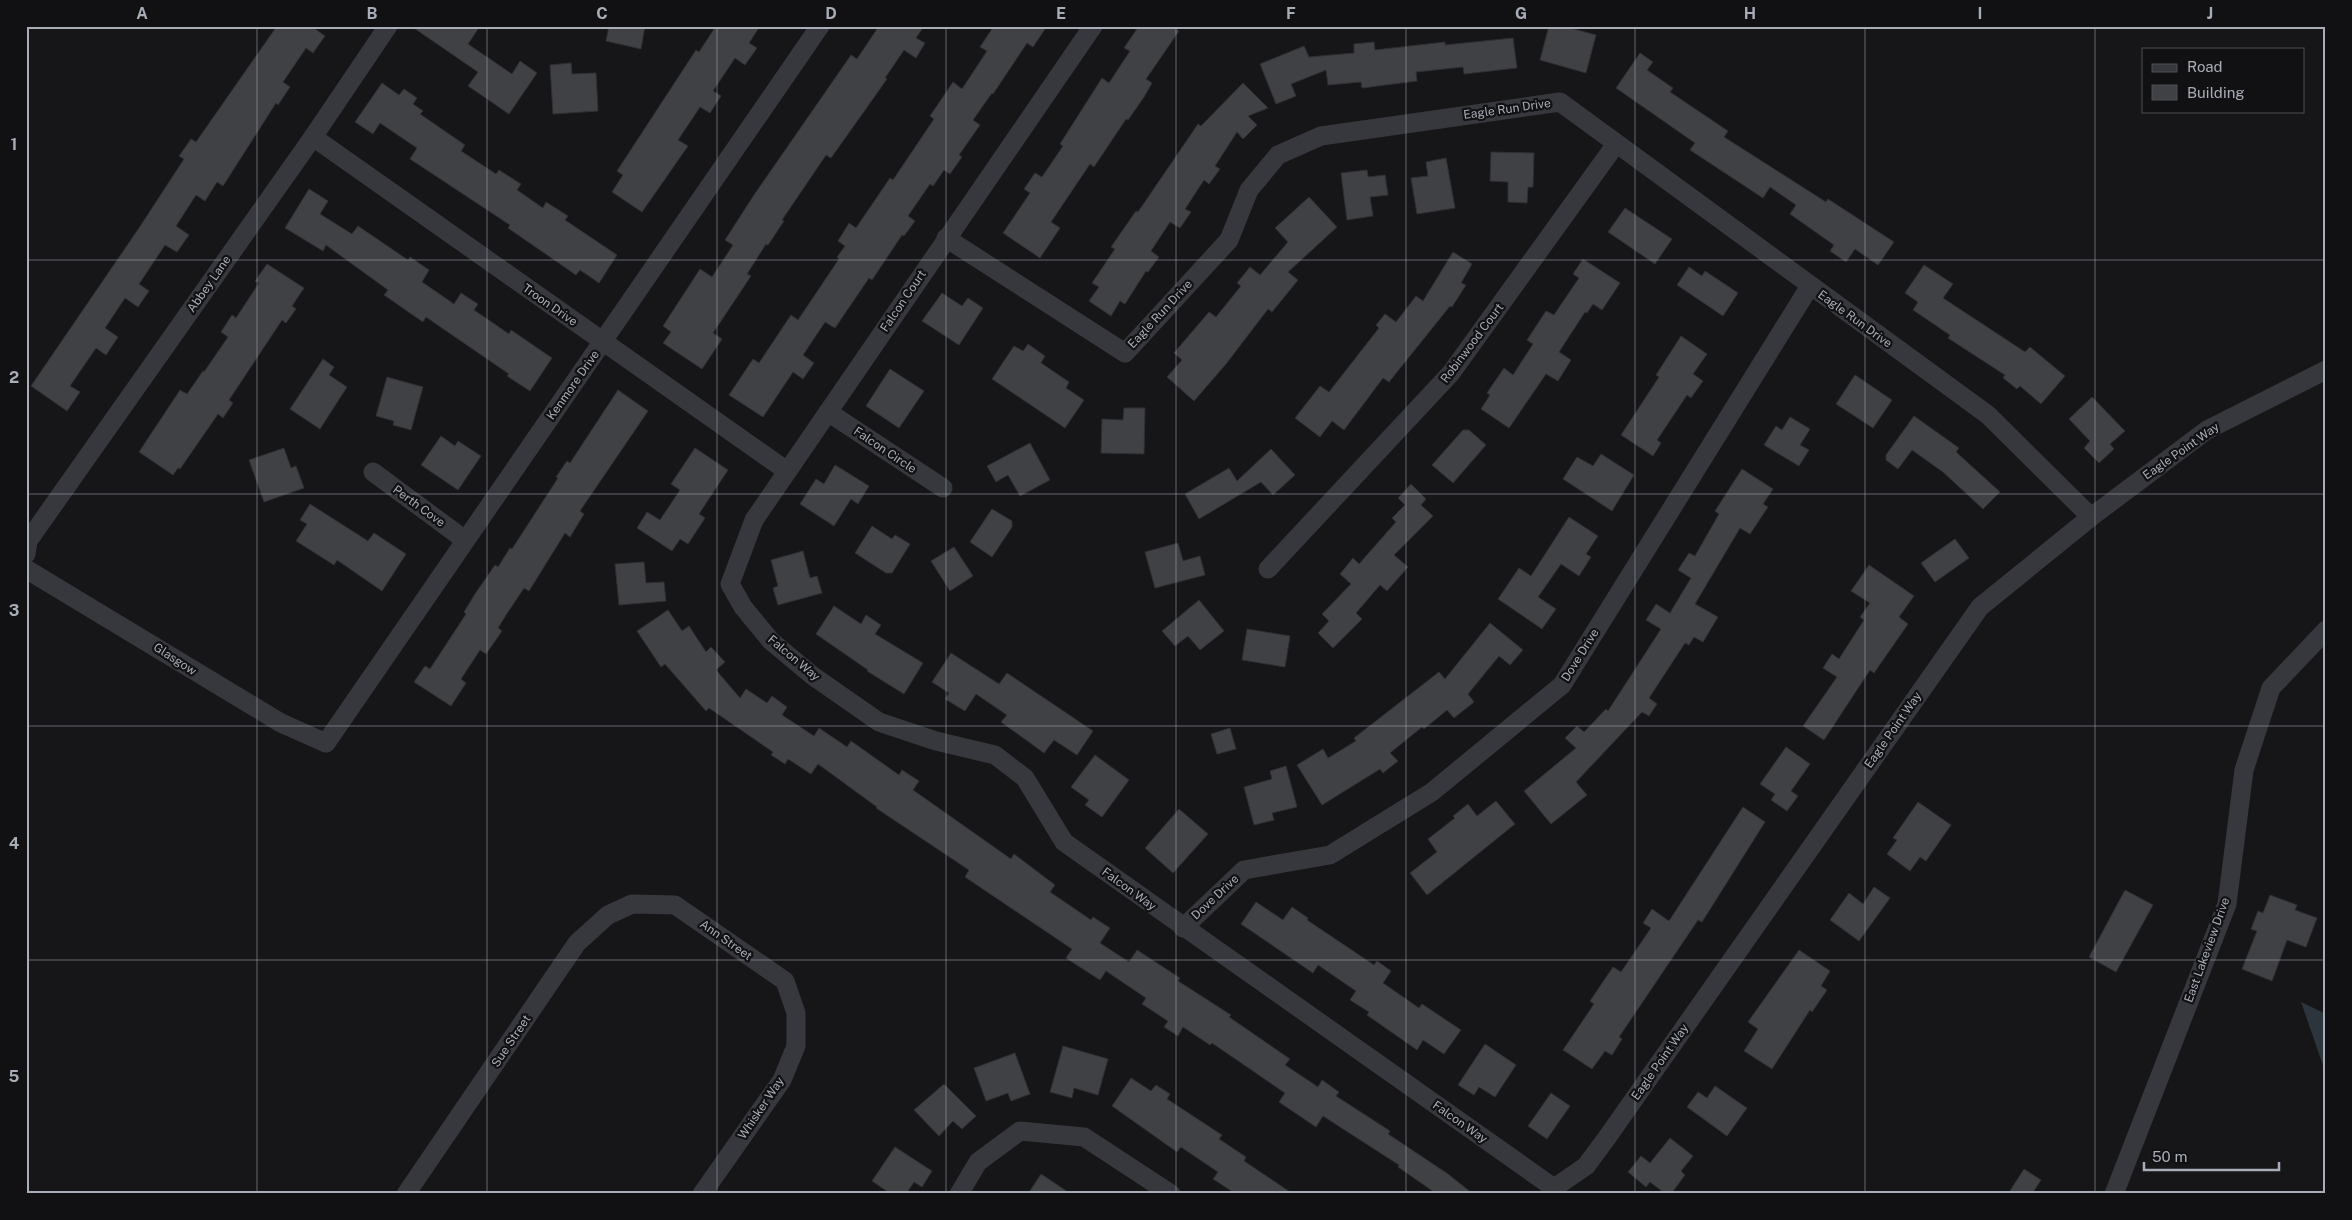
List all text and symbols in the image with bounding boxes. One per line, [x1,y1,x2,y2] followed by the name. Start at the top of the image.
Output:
[136,4,148,23] text: A
[367,4,378,23] text: B
[596,4,608,23] text: C
[825,4,837,23] text: D
[1056,4,1066,23] text: E
[1286,4,1296,23] text: F
[1515,4,1527,23] text: G
[1744,4,1756,23] text: H
[1978,4,1982,23] text: I
[2207,4,2213,23] text: J
[2142,48,2304,112] legend
[2187,58,2223,75] text: Road
[2187,84,2245,101] text: Building
[1462,96,1552,122] street label: Eagle Run Drive
[11,135,17,154] text: 1
[184,253,234,315] street label: Abbey Lane
[877,267,929,334] street label: Falcon Court
[1125,277,1195,351] street label: Eagle Run Drive
[520,281,580,329] street label: Troon Drive
[1815,287,1895,351] street label: Eagle Run Drive
[1438,300,1507,385] street label: Robinwood Court
[544,347,602,422] street label: Kenmore Drive
[9,368,19,387] text: 2
[2140,419,2222,482] street label: Eagle Point Way
[851,424,919,476] street label: Falcon Circle
[390,482,448,530] street label: Perth Cove
[9,601,19,620] text: 3
[1558,626,1602,684] street label: Dove Drive
[765,632,823,684] street label: Falcon Way
[151,640,200,678] street label: Glasgow
[1862,689,1925,771] street label: Eagle Point Way
[9,834,20,853] text: 4
[1099,865,1159,914] street label: Falcon Way
[1189,872,1242,922] street label: Dove Drive
[2181,895,2233,1004] street label: East Lakeview Drive
[697,917,755,963] street label: Ann Street
[489,1012,534,1070] street label: Sue Street
[1629,1021,1692,1103] street label: Eagle Point Way
[9,1067,20,1086] text: 5
[735,1074,787,1142] street label: Whisker Way
[1430,1098,1491,1146] street label: Falcon Way
[2144,1140,2280,1172] scale bar
[2152,1148,2187,1165] text: 50 m

